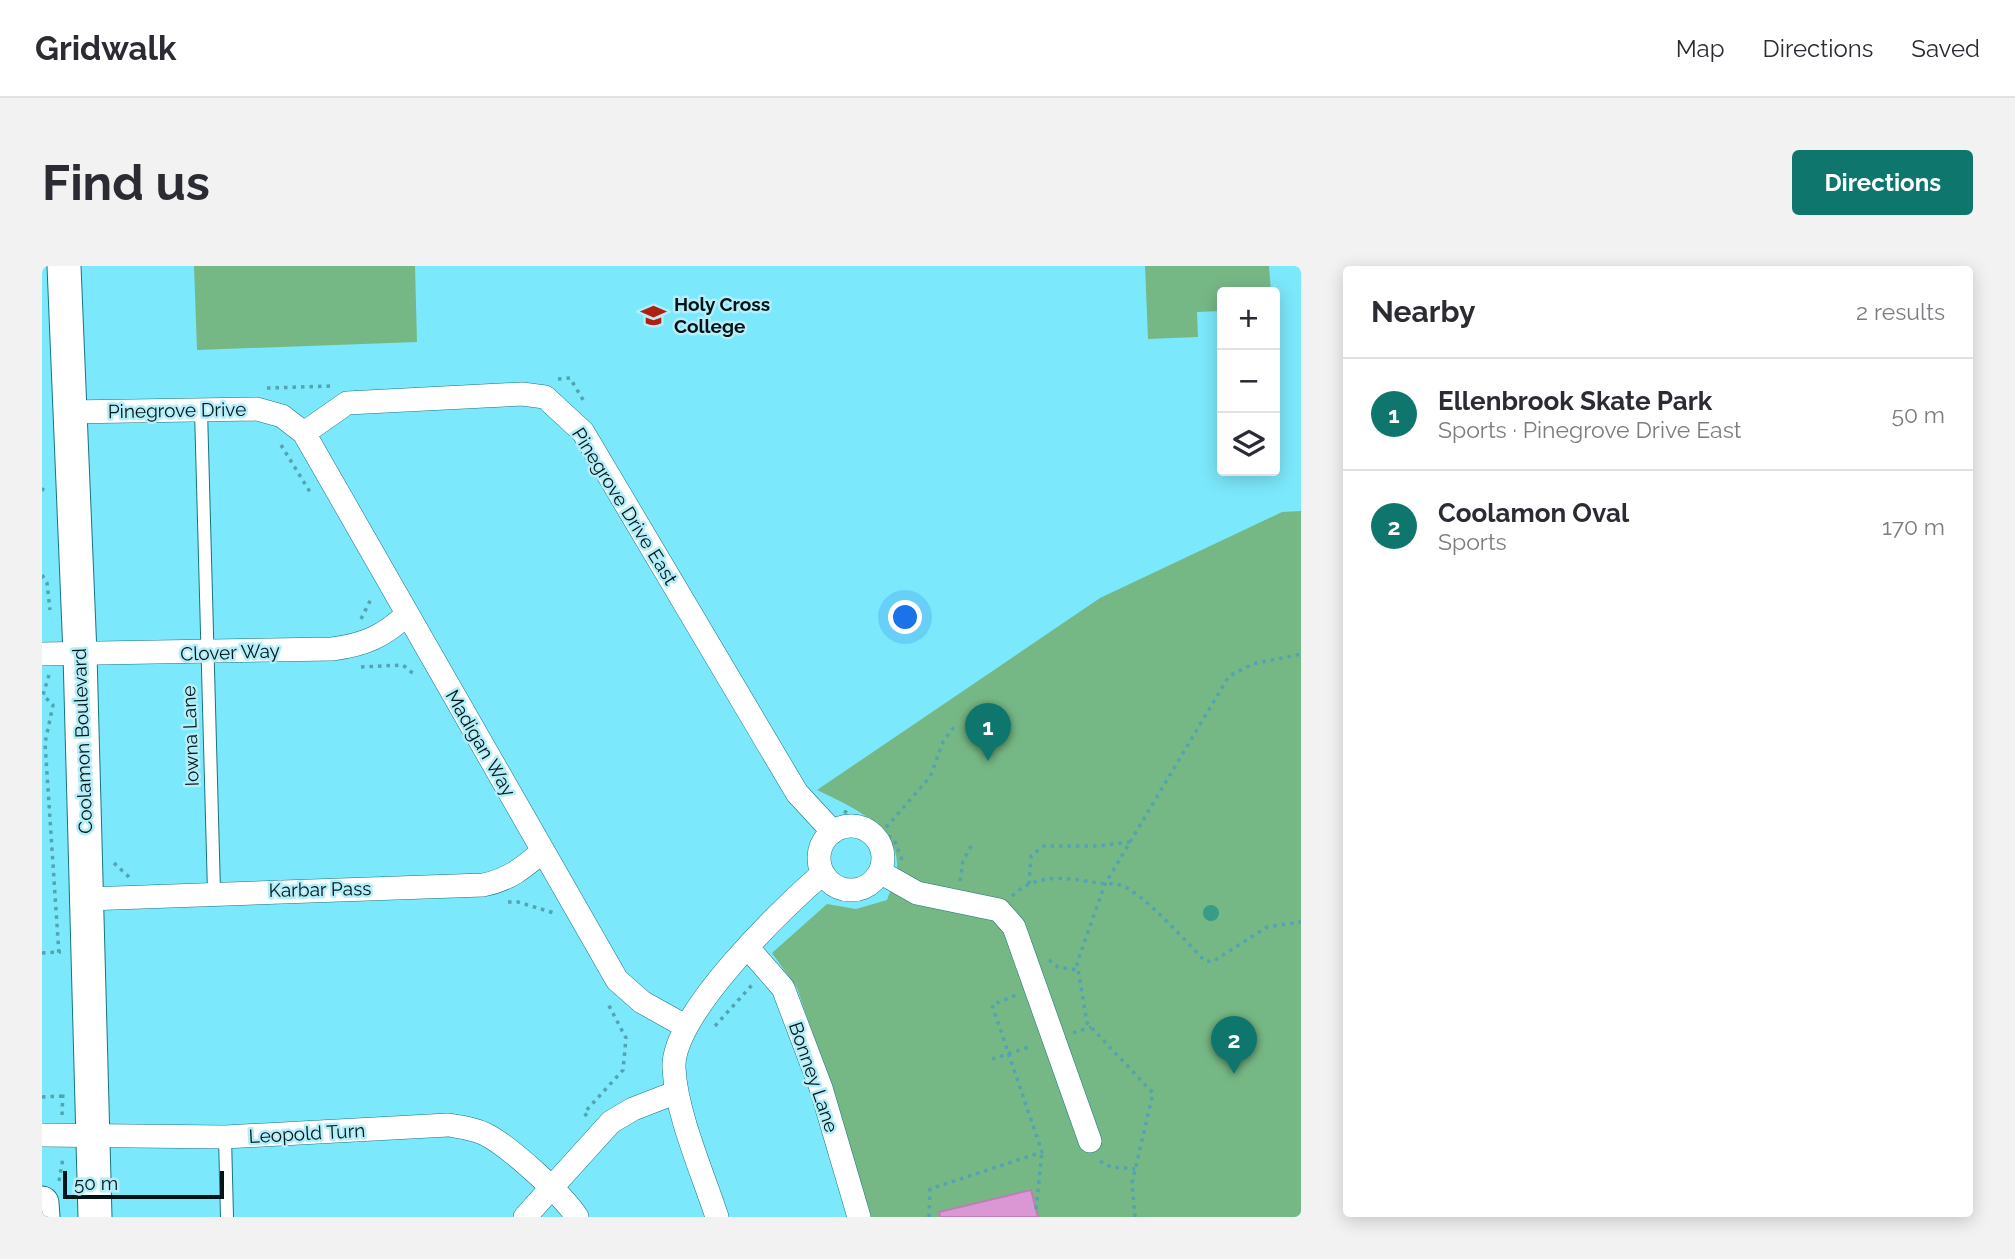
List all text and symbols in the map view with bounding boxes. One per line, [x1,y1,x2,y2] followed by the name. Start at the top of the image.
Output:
[35,29,176,68] text: Gridwalk
[1676,34,1725,63] text: Map
[1763,34,1873,63] text: Directions
[1911,34,1980,63] text: Saved
[1792,150,1973,215] button: Directions
[42,154,210,211] text: Find us
[1217,287,1280,476] map controls
[1217,287,1280,350] button: +
[674,293,770,337] place label: Holy Cross College
[1371,294,1475,329] text: Nearby
[1856,298,1945,325] text: 2 results
[640,301,668,329] school or university icon: Holy Cross College
[1217,350,1280,413] button: −
[1438,386,1712,416] text: Ellenbrook Skate Park
[108,398,246,422] street label: Pinegrove Drive
[1388,401,1400,428] text: 1
[1891,401,1945,428] text: 50 m
[1217,413,1280,476] button: layers
[1438,416,1741,443] text: Sports · Pinegrove Drive East
[568,424,683,589] street label: Pinegrove Drive East
[1438,498,1629,528] text: Coolamon Oval
[1388,513,1400,540] text: 2
[1882,513,1945,540] text: 170 m
[1438,528,1507,555] text: Sports
[888,600,922,634] your location
[180,639,280,665] street label: Clover Way
[68,648,96,834] street label: Coolamon Boulevard
[177,685,203,787] street label: Iowna Lane
[442,686,520,800] street label: Madigan Way
[965,703,1011,761] pin: 1
[268,877,372,901] street label: Karbar Pass
[1211,1016,1257,1074] pin: 2
[785,1019,843,1135] street label: Bonney Lane
[248,1119,366,1147] street label: Leopold Turn
[63,1168,224,1200] scale bar
[74,1172,118,1194] text: 50 m

